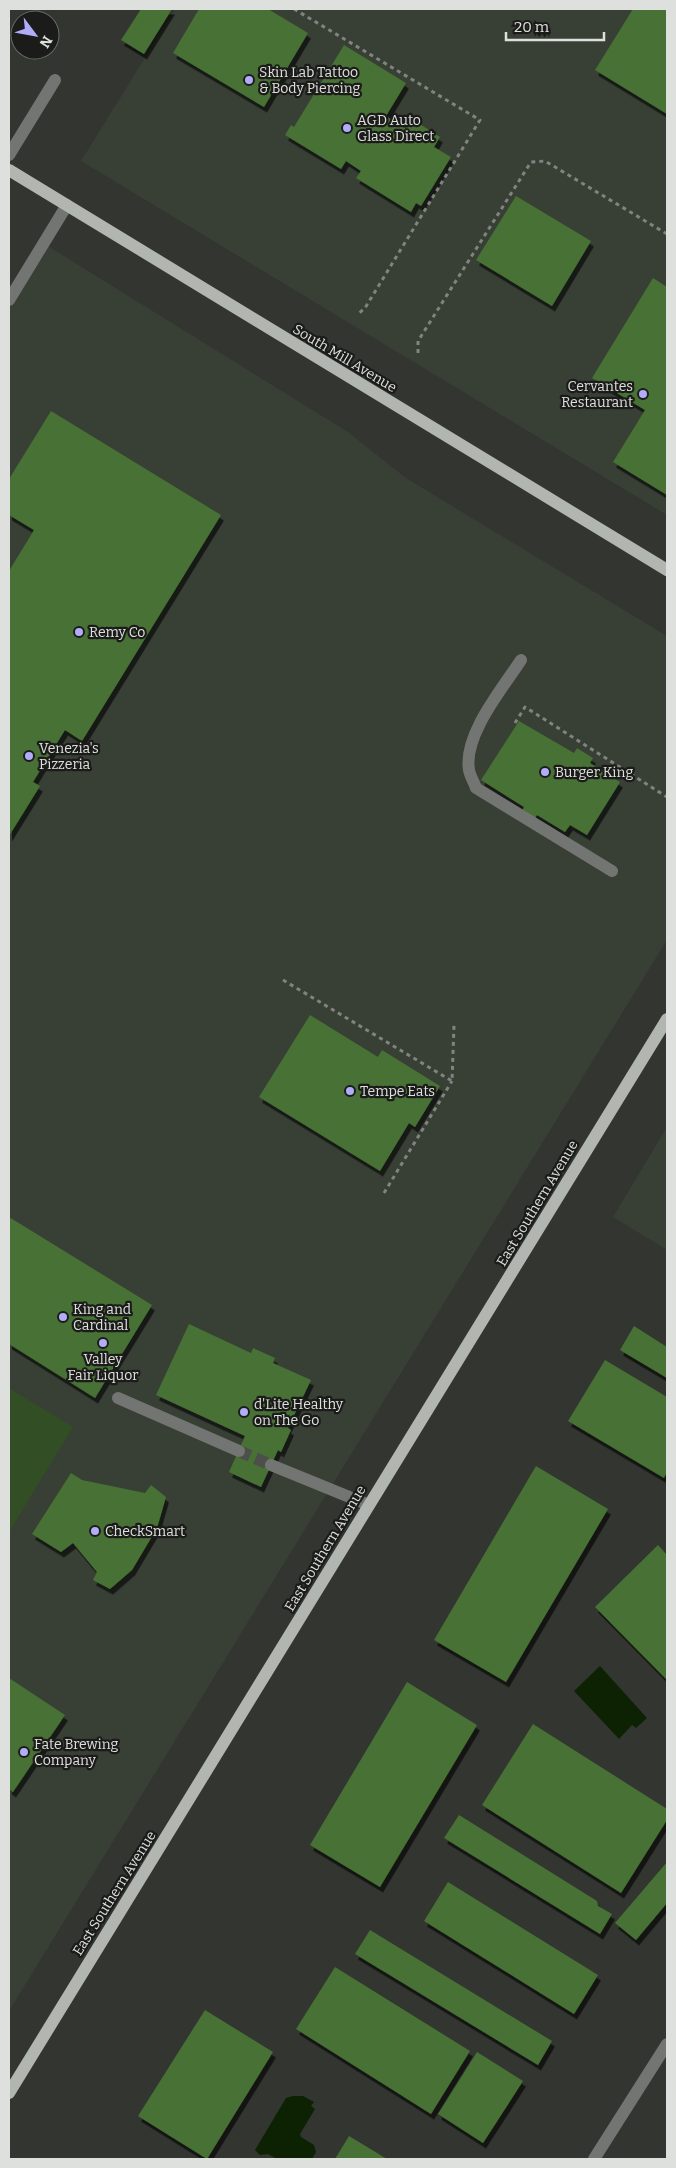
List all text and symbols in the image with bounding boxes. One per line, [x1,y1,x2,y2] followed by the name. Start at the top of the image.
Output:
[10,10,60,60] north arrow
[506,10,604,42] scale bar
[514,18,550,36] text: 20 m
[35,33,56,51] text: N
[259,64,361,97] place label: Skin Lab Tattoo & Body Piercing
[243,74,255,86] marker: Skin Lab Tattoo & Body Piercing
[357,112,434,145] place label: AGD Auto Glass Direct
[341,122,353,134] marker: AGD Auto Glass Direct
[290,321,400,396] street label: South Mill Avenue
[561,378,633,411] place label: Cervantes Restaurant
[637,388,649,400] marker: Cervantes Restaurant
[89,624,145,641] place label: Remy Co
[73,626,85,638] marker: Remy Co
[39,740,99,773] place label: Venezia's Pizzeria
[23,750,35,762] marker: Venezia's Pizzeria
[555,764,633,781] place label: Burger King
[539,766,551,778] marker: Burger King
[360,1083,435,1100] place label: Tempe Eats
[344,1085,356,1097] marker: Tempe Eats
[493,1137,582,1269] street label: East Southern Avenue
[73,1301,131,1334] place label: King and Cardinal
[57,1311,69,1323] marker: King and Cardinal
[97,1337,109,1349] marker: Valley Fair Liquor
[68,1351,138,1384] place label: Valley Fair Liquor
[254,1396,344,1429] place label: d'Lite Healthy on The Go
[238,1406,250,1418] marker: d'Lite Healthy on The Go
[281,1482,370,1614] street label: East Southern Avenue
[105,1523,185,1540] place label: CheckSmart
[89,1525,101,1537] marker: CheckSmart
[34,1736,119,1769] place label: Fate Brewing Company
[18,1746,30,1758] marker: Fate Brewing Company
[69,1828,160,1959] street label: East Southern Avenue

